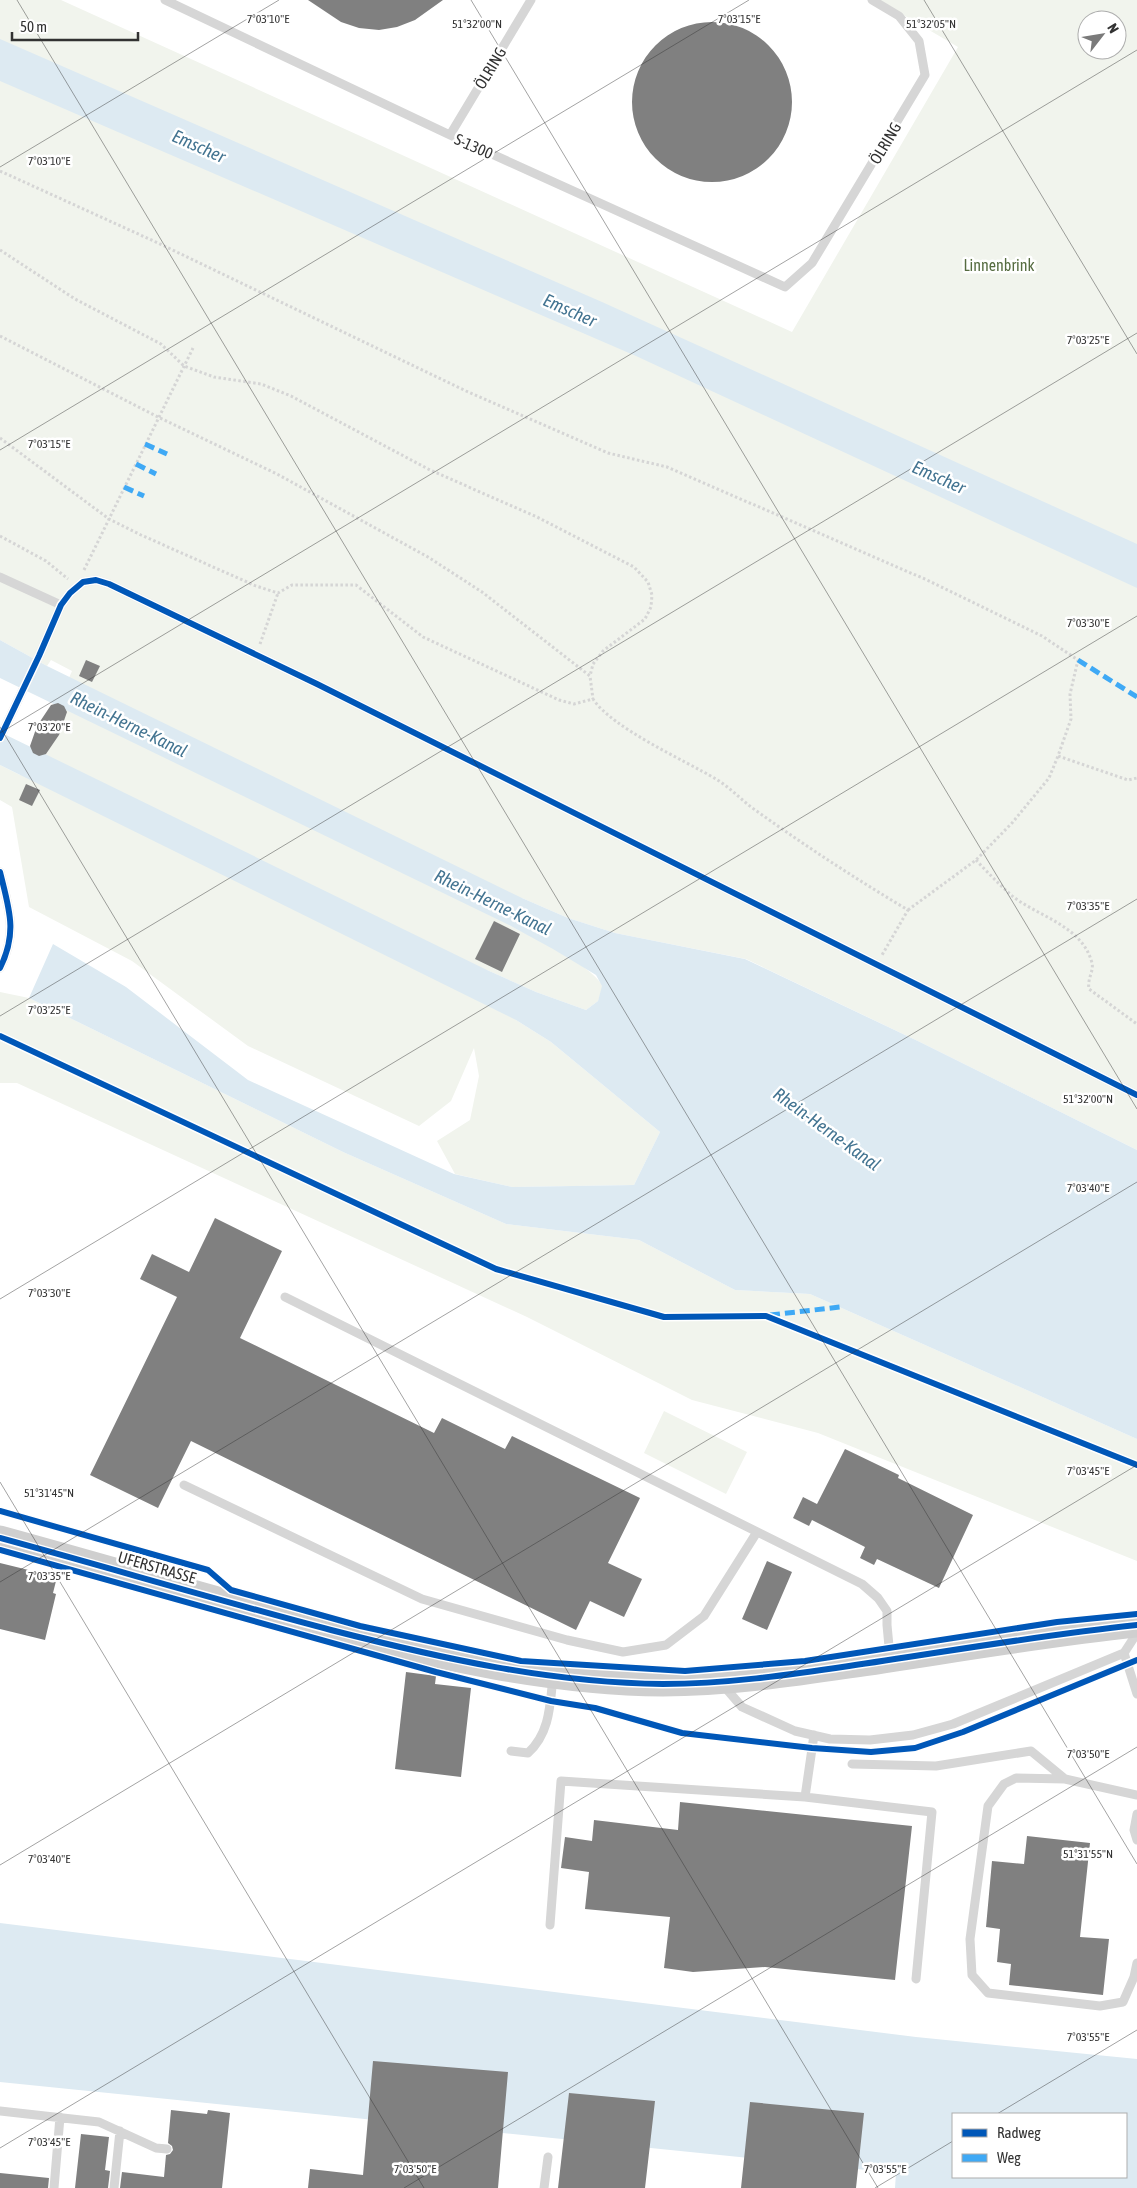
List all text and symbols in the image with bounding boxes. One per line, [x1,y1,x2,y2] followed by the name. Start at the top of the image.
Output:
[12,10,139,42] scale bar
[1077,10,1127,60] north arrow
[247,12,289,26] text: 7°03'10"E
[718,12,760,26] text: 7°03'15"E
[452,17,502,31] text: 51°32'00"N
[906,17,956,31] text: 51°32'05"N
[20,18,47,35] text: 50 m
[1104,21,1122,36] text: N
[471,44,509,92] street label: ÖLRING
[866,119,904,167] street label: ÖLRING
[169,125,229,167] water label: Emscher
[452,130,496,162] street label: S-1300
[28,154,70,168] text: 7°03'10"E
[963,256,1035,274] park label: Linnenbrink
[540,289,600,331] water label: Emscher
[1067,333,1109,347] text: 7°03'25"E
[28,437,70,451] text: 7°03'15"E
[909,456,969,498] water label: Emscher
[1067,616,1109,630] text: 7°03'30"E
[67,687,191,761] water label: Rhein-Herne-Kanal
[28,720,70,734] text: 7°03'20"E
[431,865,555,939] water label: Rhein-Herne-Kanal
[1067,899,1109,913] text: 7°03'35"E
[28,1003,70,1017] text: 7°03'25"E
[769,1083,885,1175] water label: Rhein-Herne-Kanal
[1063,1092,1113,1106] text: 51°32'00"N
[1067,1181,1109,1195] text: 7°03'40"E
[28,1286,70,1300] text: 7°03'30"E
[1067,1464,1109,1478] text: 7°03'45"E
[24,1486,74,1500] text: 51°31'45"N
[116,1547,198,1587] street label: UFERSTRASSE
[28,1569,70,1583] text: 7°03'35"E
[1067,1747,1109,1761] text: 7°03'50"E
[1063,1847,1113,1861] text: 51°31'55"N
[28,1852,70,1866] text: 7°03'40"E
[1067,2030,1109,2044] text: 7°03'55"E
[952,2113,1127,2178] legend
[997,2124,1041,2141] text: Radweg
[28,2135,70,2149] text: 7°03'45"E
[997,2149,1021,2166] text: Weg
[394,2162,436,2176] text: 7°03'50"E
[864,2162,906,2176] text: 7°03'55"E

